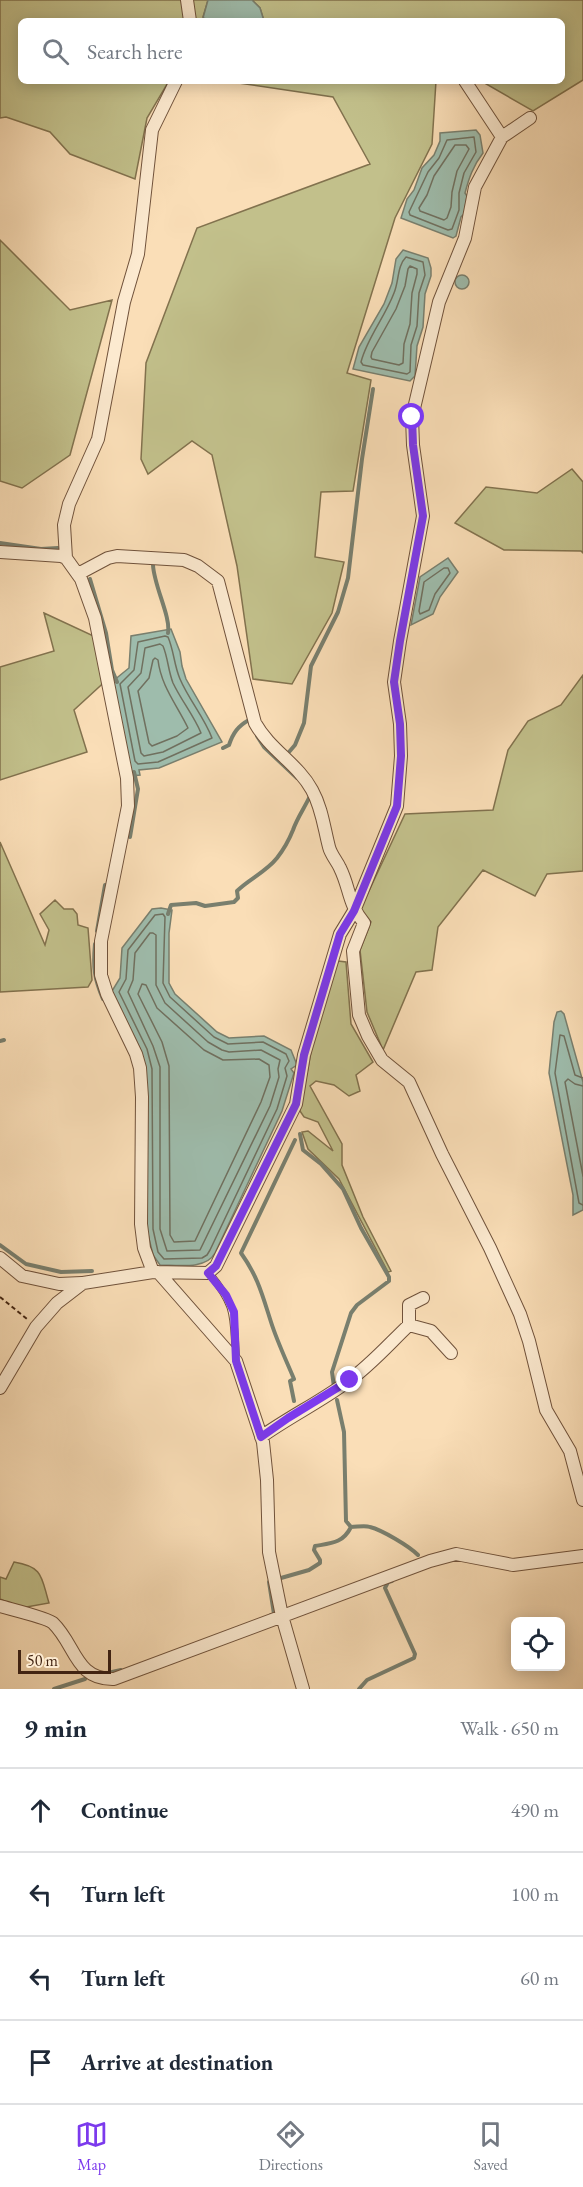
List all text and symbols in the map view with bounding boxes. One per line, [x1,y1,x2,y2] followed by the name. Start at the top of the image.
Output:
[18,18,565,84] search box
[39,35,72,68] icon: search
[87,37,182,66] text: Search here
[398,403,424,429] route start
[336,1366,362,1392] route end
[511,1617,565,1671] map controls
[511,1617,565,1671] button: locate
[18,1647,111,1674] scale bar
[27,1650,58,1671] text: 50 m
[24,1711,87,1745] text: 9 min
[460,1715,559,1741] text: Walk · 650 m
[24,1794,57,1827] icon: ahead
[81,1796,168,1825] text: Continue
[511,1797,559,1823] text: 490 m
[24,1878,57,1911] icon: left
[81,1880,165,1909] text: Turn left
[511,1881,559,1907] text: 100 m
[24,1962,57,1995] icon: left
[81,1964,165,1993] text: Turn left
[520,1965,559,1991] text: 60 m
[24,2046,57,2079] icon: arrive
[81,2048,273,2077] text: Arrive at destination
[75,2118,108,2175] tab: Map
[259,2118,323,2175] tab: Directions
[473,2118,508,2175] tab: Saved

